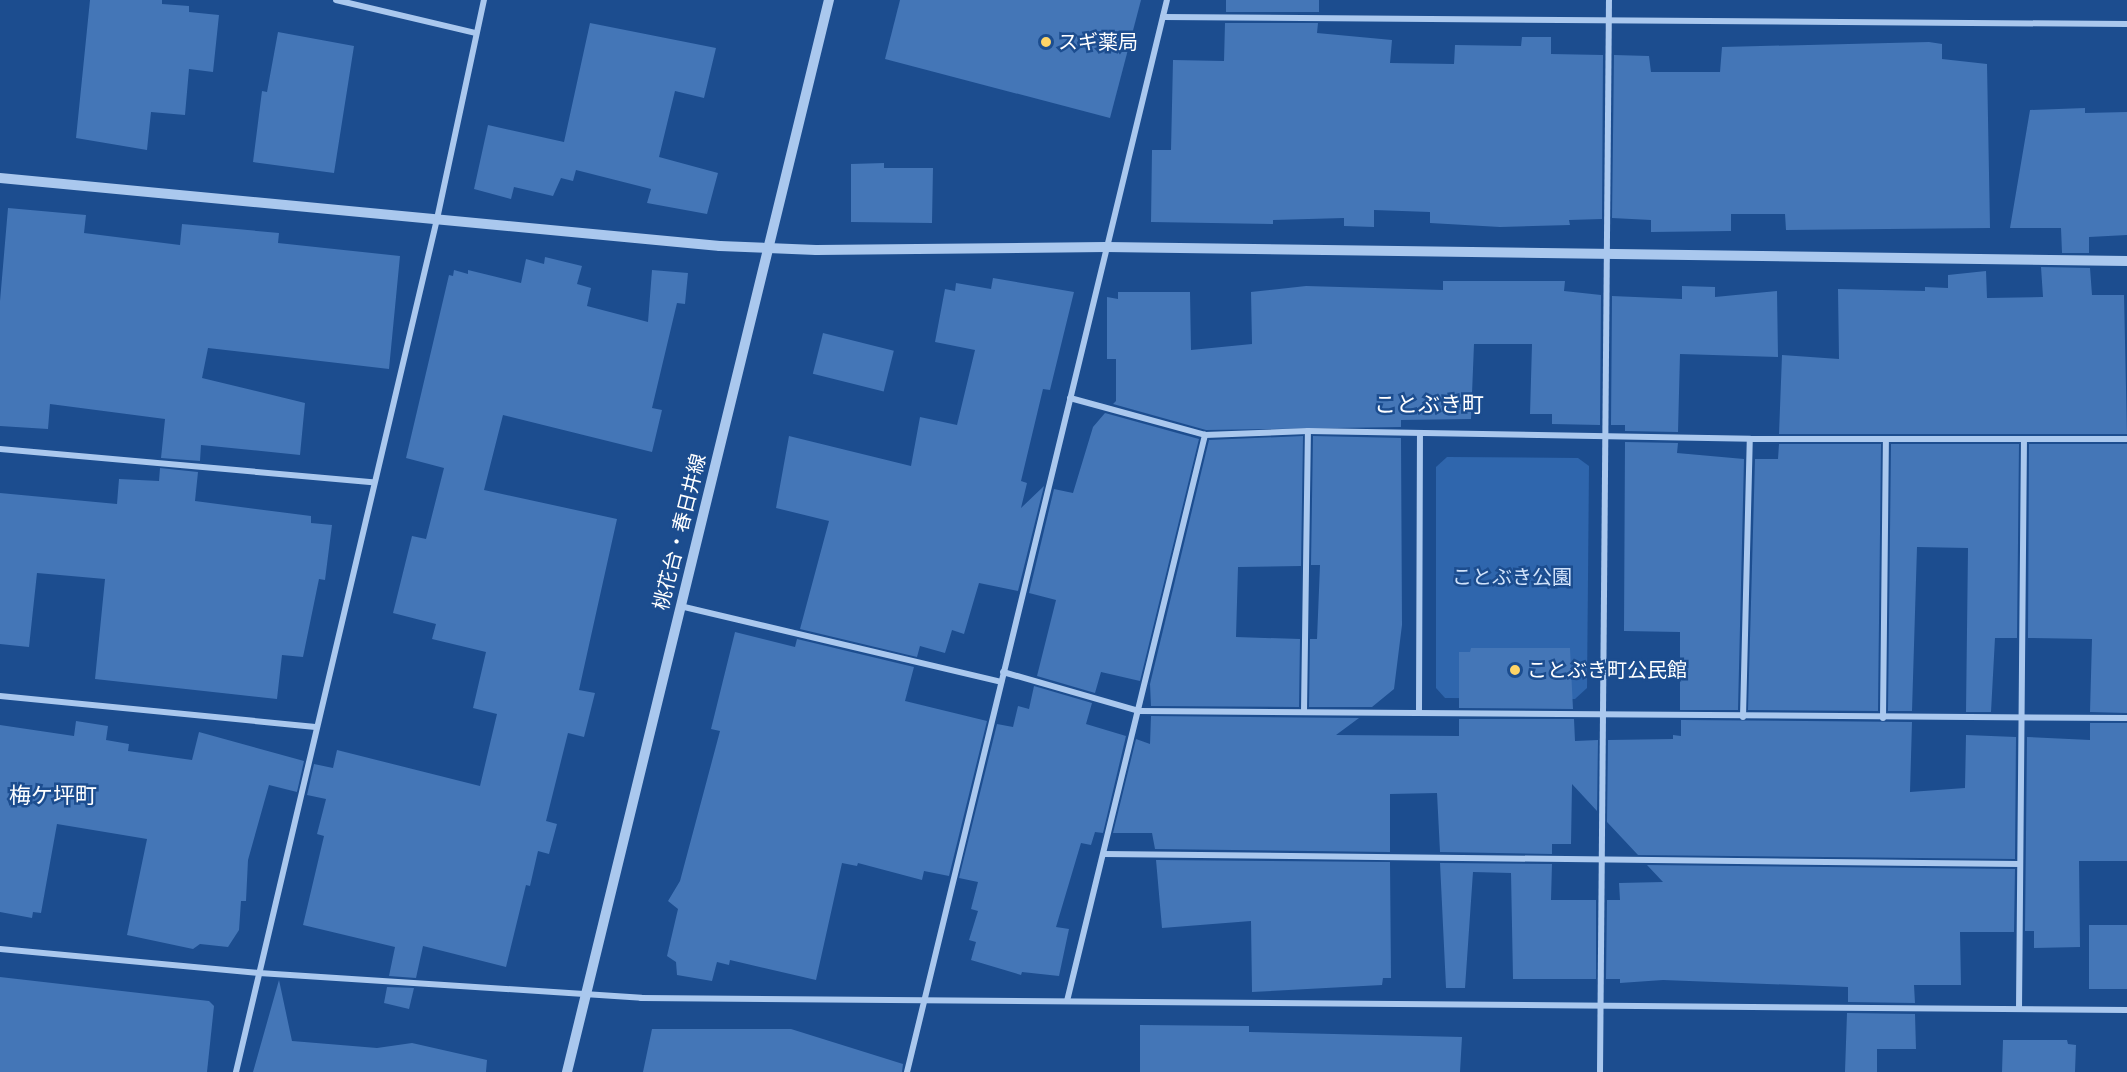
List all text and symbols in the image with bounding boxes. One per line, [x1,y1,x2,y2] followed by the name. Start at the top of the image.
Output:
[1058,30,1138,54] place label: スギ薬局
[1039,35,1053,49] marker: スギ薬局
[1374,392,1484,418] district label: ことぶき町
[649,451,711,613] street label: 桃花台・春日井線
[1452,565,1572,589] park label: ことぶき公園
[1527,658,1687,682] place label: ことぶき町公民館
[1508,663,1522,677] marker: ことぶき町公民館
[9,783,97,809] district label: 梅ケ坪町

